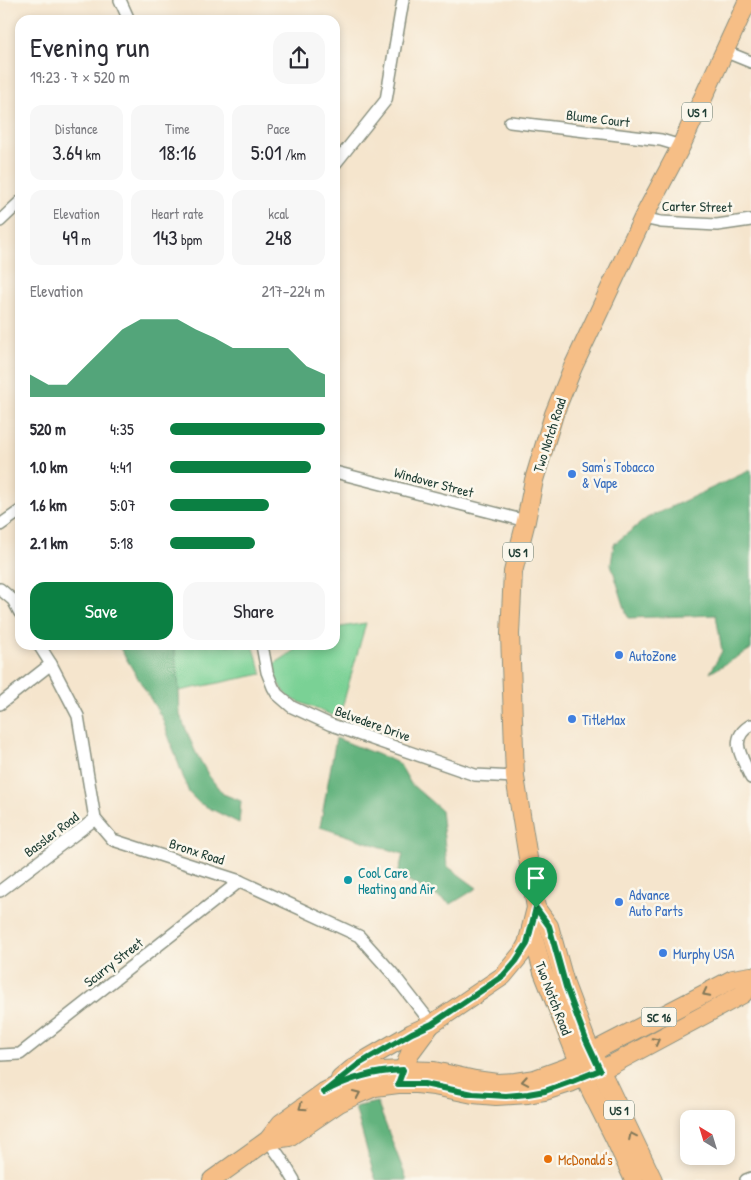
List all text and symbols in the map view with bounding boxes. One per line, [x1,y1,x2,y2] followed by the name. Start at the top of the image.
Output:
[30,28,150,66] text: Evening run
[273,32,325,84] button: share
[30,66,130,88] text: 19:23 · 7 × 520 m
[682,102,712,121] road number: US 1
[565,105,631,131] street label: Blume Court
[55,119,98,138] text: Distance
[165,119,190,138] text: Time
[267,119,290,138] text: Pace
[52,138,82,167] text: 3.64
[159,138,196,167] text: 18:16
[251,138,282,167] text: 5:01
[82,145,101,164] text: km
[282,145,306,164] text: /km
[662,196,732,216] street label: Carter Street
[53,204,100,223] text: Elevation
[151,204,204,223] text: Heart rate
[268,204,289,223] text: kcal
[62,223,78,252] text: 49
[153,223,178,252] text: 143
[265,223,292,252] text: 248
[78,230,91,249] text: m
[178,230,202,249] text: bpm
[30,280,83,302] text: Elevation
[262,280,325,302] text: 217–224 m
[528,395,570,475] street label: Two Notch Road
[30,418,66,440] text: 520 m
[110,418,134,440] text: 4:35
[30,456,68,478] text: 1.0 km
[110,456,132,478] text: 4:41
[582,457,655,493] place label: Sam's Tobacco & Vape
[392,462,476,502] street label: Windover Street
[566,468,578,480] marker: Sam's Tobacco & Vape
[30,494,67,516] text: 1.6 km
[110,494,136,516] text: 5:07
[30,532,68,554] text: 2.1 km
[110,532,133,554] text: 5:18
[503,542,533,562] road number: US 1
[30,582,173,640] button: Save
[183,582,325,640] button: Share
[629,646,677,665] place label: AutoZone
[613,649,625,661] marker: AutoZone
[333,701,414,746] street label: Belvedere Drive
[582,710,626,729] place label: TitleMax
[566,713,578,725] marker: TitleMax
[20,807,83,861] street label: Bassler Road
[167,833,227,869] street label: Bronx Road
[515,857,557,908] pin
[358,863,436,899] place label: Cool Care Heating and Air
[522,864,550,892] icon: arrive
[342,874,354,886] marker: Cool Care Heating and Air
[629,885,683,920] place label: Advance Auto Parts
[613,896,625,908] marker: Advance Auto Parts
[80,933,147,992] street label: Scurry Street
[673,944,734,964] place label: Murphy USA
[657,947,669,959] marker: Murphy USA
[531,959,577,1038] street label: Two Notch Road
[702,987,711,997] one-way arrow
[642,1008,676,1026] road number: SC 16
[650,1037,659,1047] one-way arrow
[520,1075,529,1085] one-way arrow
[352,1090,361,1101] one-way arrow
[604,1100,634,1120] road number: US 1
[298,1101,308,1110] one-way arrow
[680,1110,735,1165] north arrow
[680,1110,735,1165] map controls
[628,1132,638,1141] one-way arrow
[558,1150,613,1169] place label: McDonald's
[542,1153,554,1165] marker: McDonald's

